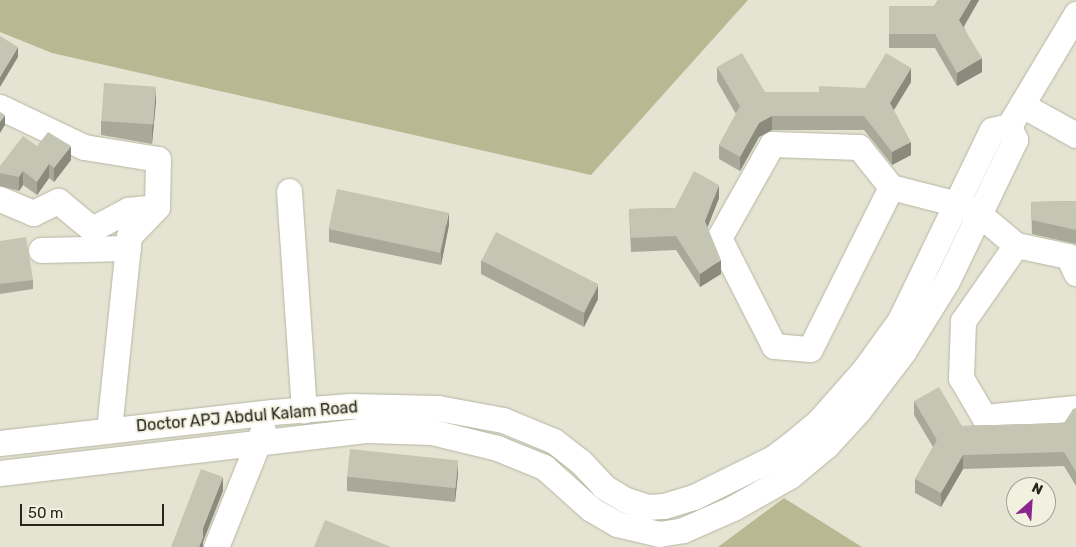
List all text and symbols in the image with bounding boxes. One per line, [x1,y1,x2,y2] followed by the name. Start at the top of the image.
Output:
[135,398,359,436] street label: Doctor APJ Abdul Kalam Road
[1006,477,1056,527] north arrow
[1029,479,1046,499] text: N
[22,494,166,526] scale bar
[28,504,63,522] text: 50 m

